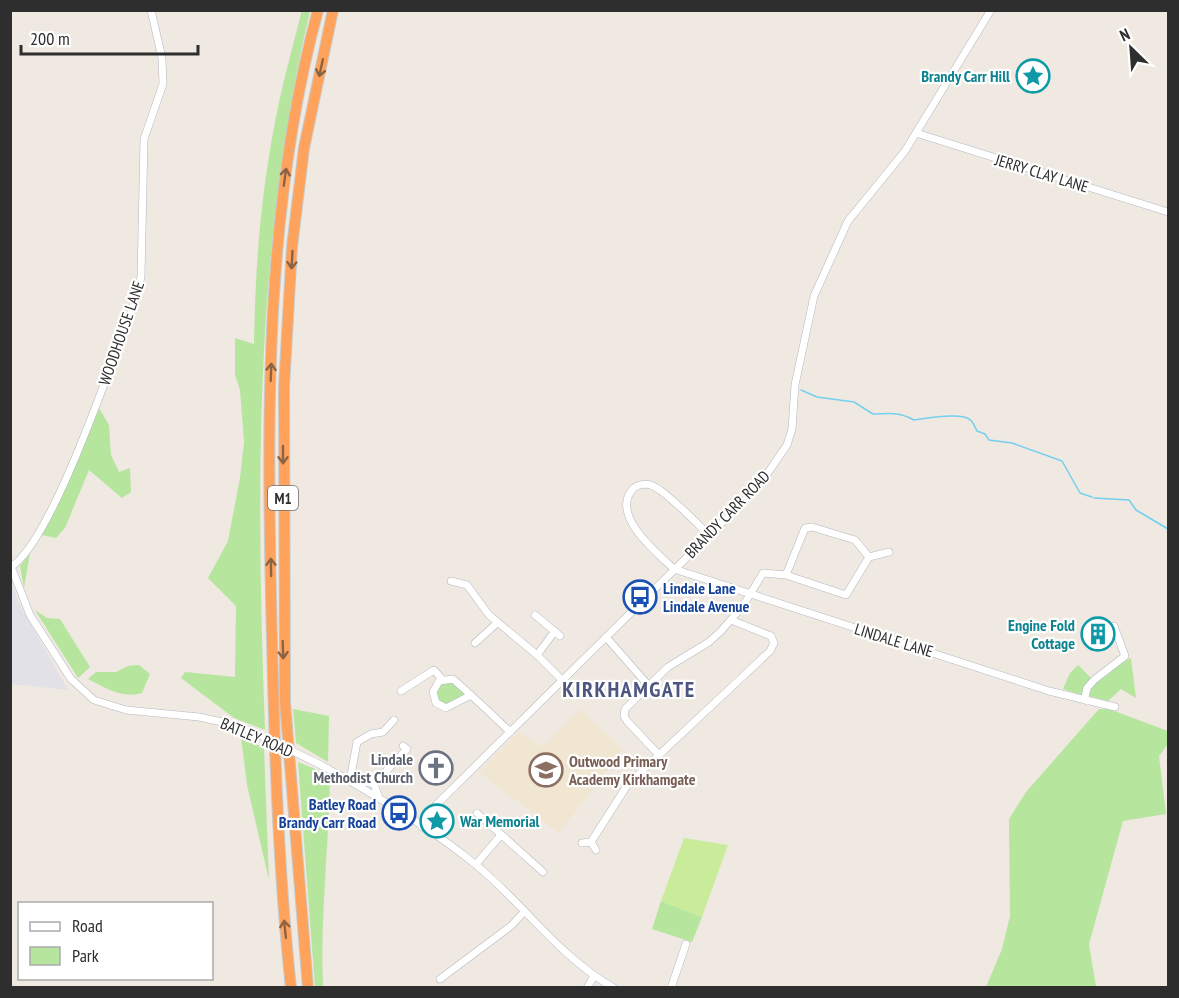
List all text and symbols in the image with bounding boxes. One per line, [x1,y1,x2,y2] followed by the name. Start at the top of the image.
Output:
[21,18,198,56] scale bar
[1101,18,1161,78] north arrow
[1117,24,1133,45] text: N
[30,27,70,50] text: 200 m
[315,57,326,77] one-way arrow
[1015,58,1051,94] place icon: Brandy Carr Hill
[921,66,1010,86] place label: Brandy Carr Hill
[992,149,1091,197] street label: JERRY CLAY LANE
[280,168,291,188] one-way arrow
[286,250,297,270] one-way arrow
[94,278,148,388] street label: WOODHOUSE LANE
[265,362,276,382] one-way arrow
[277,445,289,465] one-way arrow
[680,466,774,562] street label: BRANDY CARR ROAD
[268,486,298,510] road number: M1
[265,557,276,577] one-way arrow
[663,578,749,616] place label: Lindale Lane Lindale Avenue
[622,579,658,615] bus stop icon: Lindale Lane Lindale Avenue
[1008,615,1075,653] place label: Engine Fold Cottage
[1080,616,1116,652] building icon: Engine Fold Cottage
[852,619,936,661] street label: LINDALE LANE
[277,640,289,660] one-way arrow
[562,675,696,703] district label: KIRKHAMGATE
[218,713,296,761] street label: BATLEY ROAD
[313,749,413,787] place label: Lindale Methodist Church
[418,750,454,786] church icon: Lindale Methodist Church
[568,751,696,789] place label: Outwood Primary Academy Kirkhamgate
[528,752,564,788] school or university icon: Outwood Primary Academy Kirkhamgate
[279,794,376,832] place label: Batley Road Brandy Carr Road
[381,795,417,831] bus stop icon: Batley Road Brandy Carr Road
[419,803,455,839] place icon: War Memorial
[459,811,539,831] place label: War Memorial
[18,902,213,980] legend
[72,914,103,937] text: Road
[279,920,290,940] one-way arrow
[72,944,99,967] text: Park

